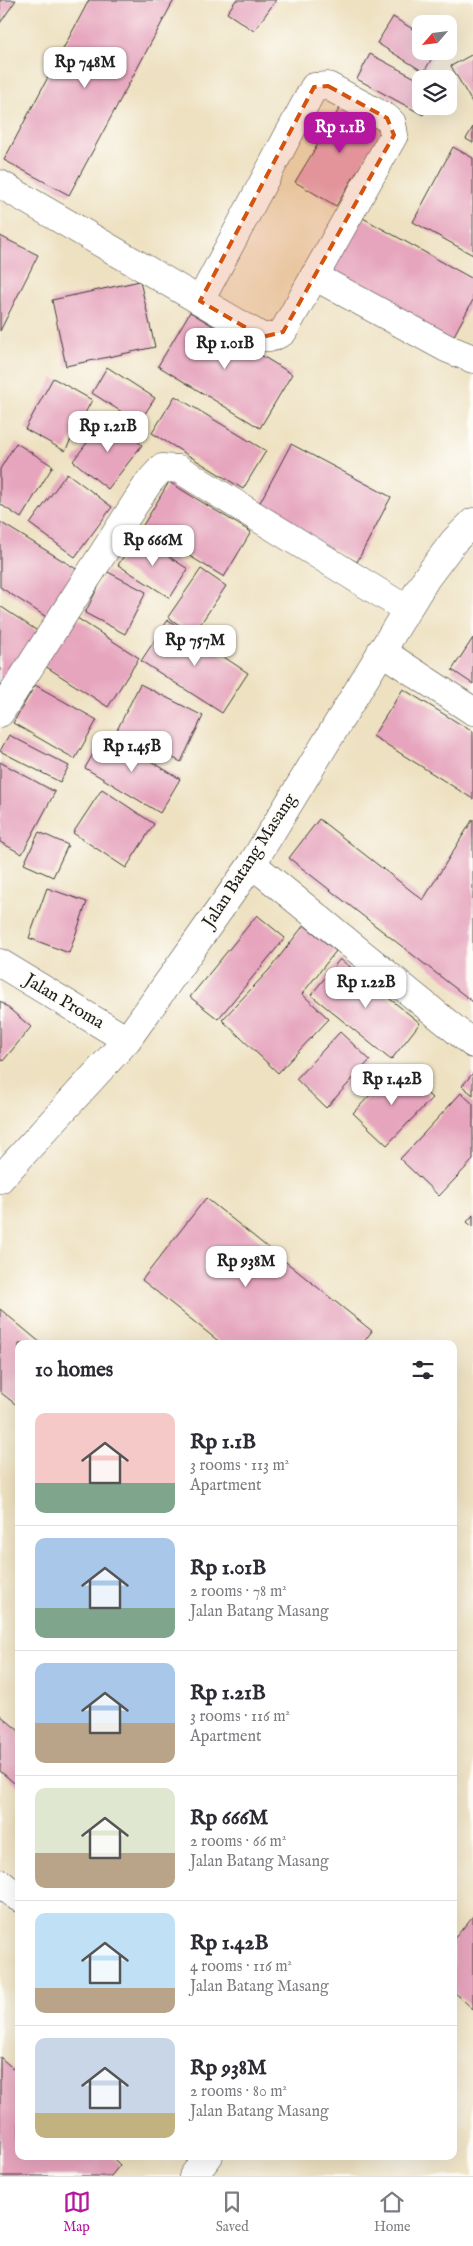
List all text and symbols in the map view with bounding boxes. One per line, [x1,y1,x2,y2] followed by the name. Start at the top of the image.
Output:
[412,15,458,60] north arrow
[412,15,457,115] map controls
[39,46,131,89] pin: Rp 748M
[55,53,115,73] text: Rp 748M
[412,70,457,115] button: layers
[294,112,386,154] pin: Rp 1.1B
[315,118,365,138] text: Rp 1.1B
[173,328,277,370] pin: Rp 1.01B
[196,334,254,354] text: Rp 1.01B
[56,410,160,453] pin: Rp 1.21B
[79,417,137,437] text: Rp 1.21B
[107,524,199,567] pin: Rp 666M
[123,531,183,551] text: Rp 666M
[149,624,241,667] pin: Rp 757M
[165,631,225,651] text: Rp 757M
[80,730,184,773] pin: Rp 1.45B
[103,737,161,757] text: Rp 1.45B
[197,789,302,934] street label: Jalan Batang Masang
[314,966,418,1009] pin: Rp 1.22B
[18,968,108,1035] street label: Jalan Proma
[336,973,396,993] text: Rp 1.22B
[340,1064,444,1106] pin: Rp 1.42B
[362,1070,422,1090] text: Rp 1.42B
[200,1246,292,1288] pin: Rp 938M
[217,1252,275,1272] text: Rp 938M
[409,1356,437,1384] icon: filters
[35,1357,113,1384] text: 10 homes
[190,1429,256,1456] text: Rp 1.1B
[75,1433,135,1493] icon: home
[190,1456,289,1476] text: 3 rooms · 113 m²
[190,1476,261,1496] text: Apartment
[190,1555,266,1582] text: Rp 1.01B
[75,1558,135,1618] icon: home
[190,1582,287,1602] text: 2 rooms · 78 m²
[190,1602,329,1622] text: Jalan Batang Masang
[190,1680,266,1707] text: Rp 1.21B
[75,1683,135,1743] icon: home
[190,1707,290,1727] text: 3 rooms · 116 m²
[190,1727,261,1747] text: Apartment
[190,1805,268,1832] text: Rp 666M
[75,1808,135,1868] icon: home
[190,1832,286,1852] text: 2 rooms · 66 m²
[190,1852,329,1872] text: Jalan Batang Masang
[190,1930,268,1957] text: Rp 1.42B
[75,1933,135,1993] icon: home
[190,1957,292,1977] text: 4 rooms · 116 m²
[190,1977,329,1997] text: Jalan Batang Masang
[190,2055,267,2082] text: Rp 938M
[75,2058,135,2118] icon: home
[190,2082,287,2102] text: 2 rooms · 80 m²
[190,2102,329,2122] text: Jalan Batang Masang
[63,2188,91,2236] tab: Map
[216,2188,249,2236] tab: Saved
[374,2188,410,2236] tab: Home

